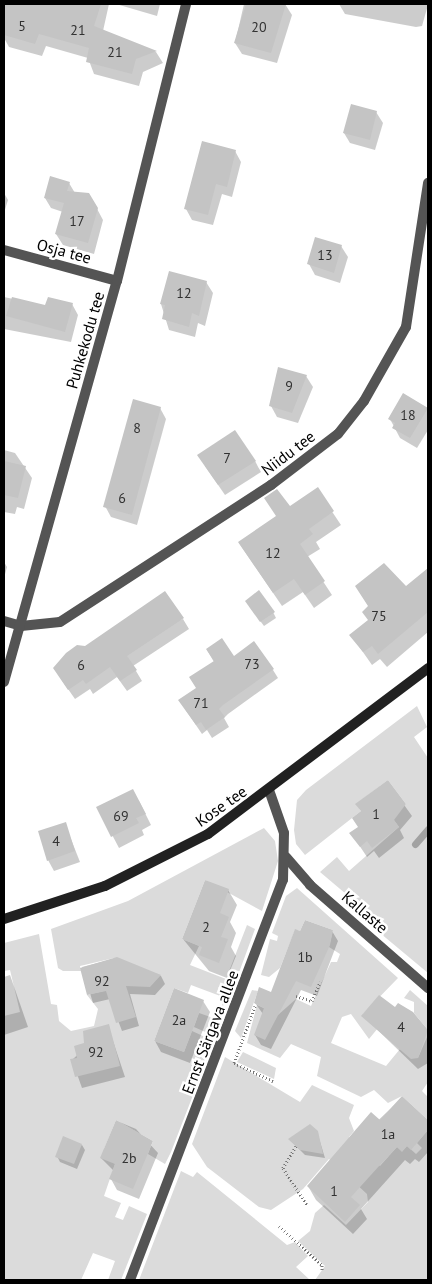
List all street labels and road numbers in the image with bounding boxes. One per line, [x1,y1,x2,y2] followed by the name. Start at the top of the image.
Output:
[35,235,93,267] street label: Osja tee
[62,289,108,391] street label: Puhkekodu tee
[257,427,319,479] street label: Niidu tee
[192,781,250,831] street label: Kose tee
[338,887,392,937] street label: Kallaste
[178,967,242,1097] street label: Ernst Särgava allee

